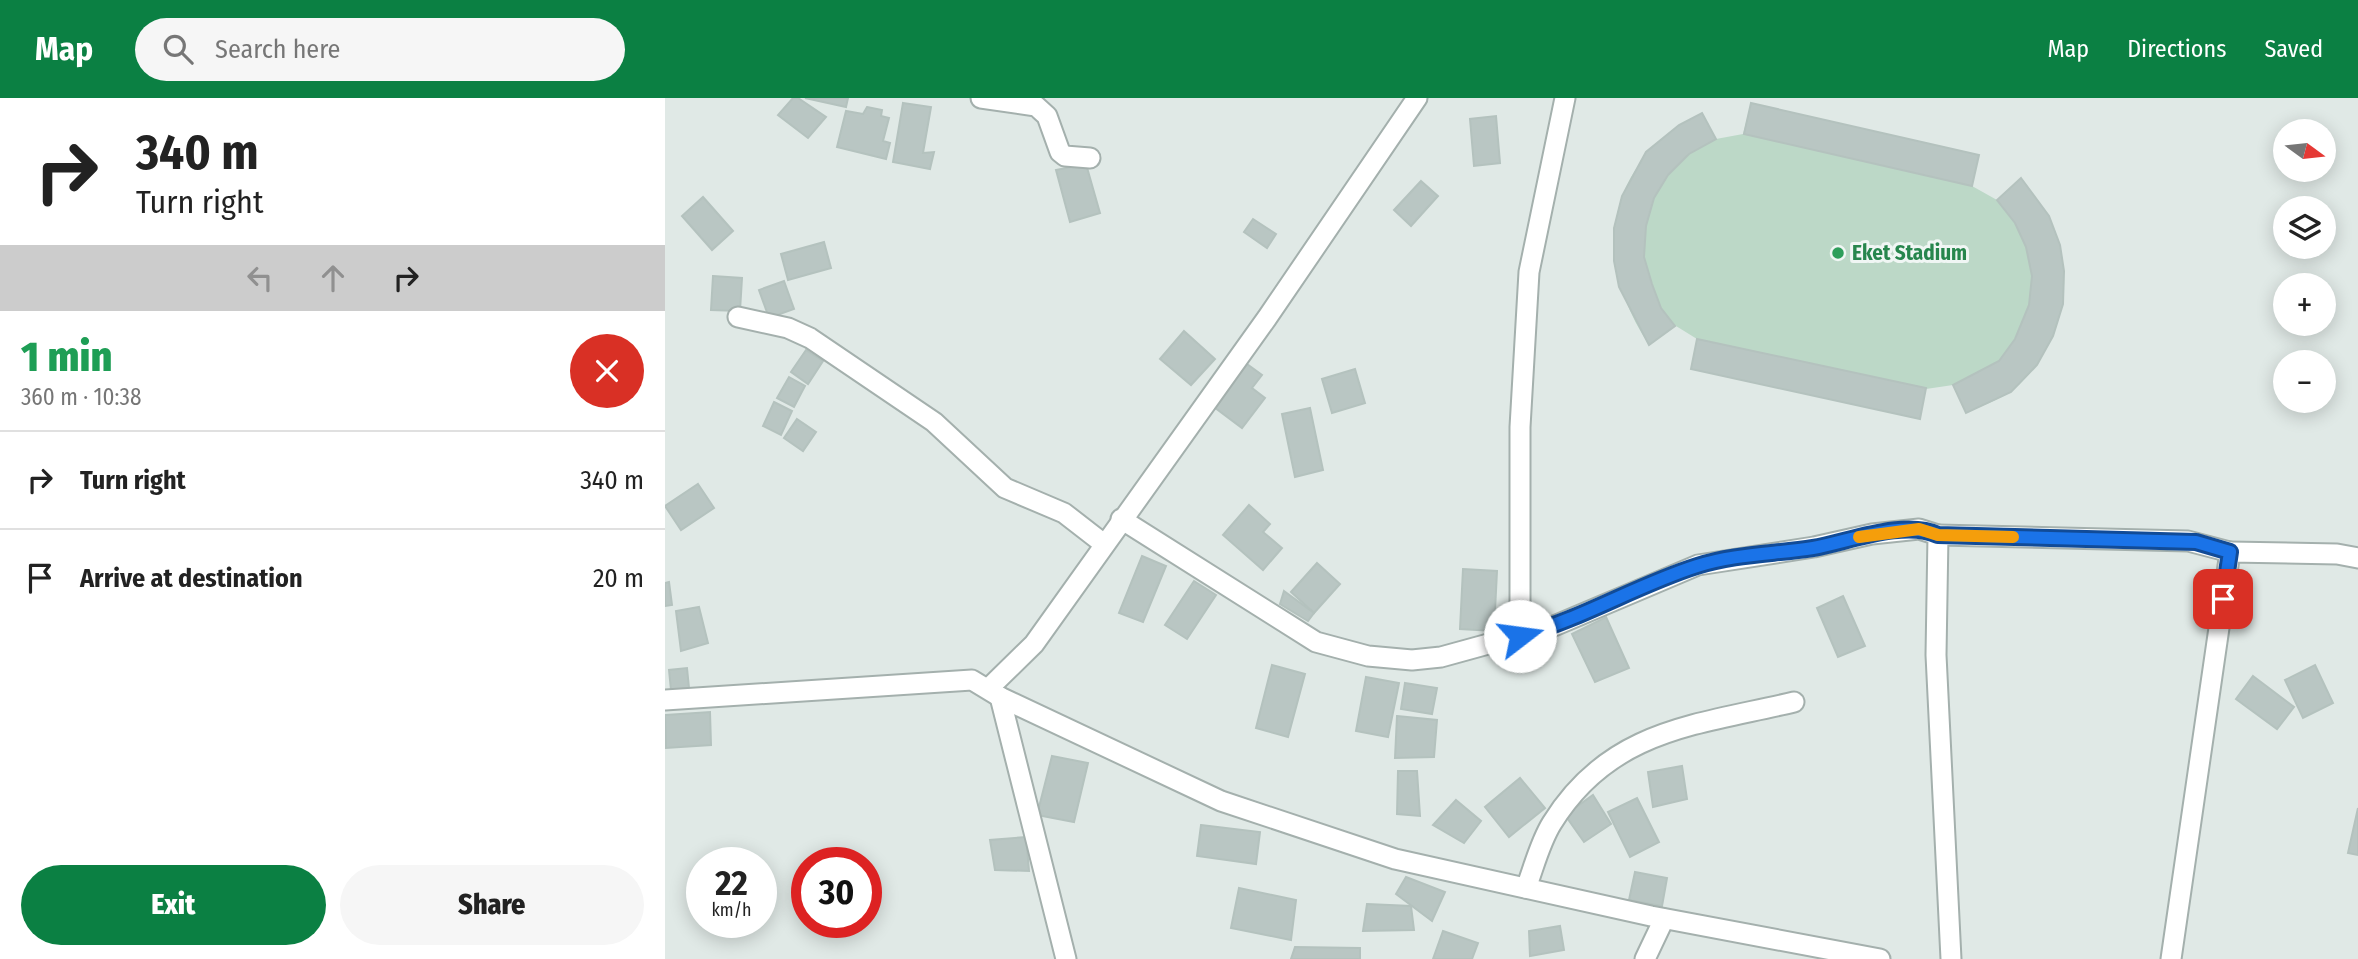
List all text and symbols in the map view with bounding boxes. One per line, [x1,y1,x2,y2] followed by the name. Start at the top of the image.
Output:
[135,18,625,81] search box
[35,29,93,69] text: Map
[159,30,197,68] icon: search
[215,34,340,65] text: Search here
[2048,35,2089,63] text: Map
[2127,35,2226,63] text: Directions
[2264,35,2323,63] text: Saved
[2273,119,2336,182] north arrow
[2273,119,2336,413] map controls
[136,123,259,182] text: 340 m
[21,126,112,217] icon: right
[136,183,263,221] text: Turn right
[2273,196,2336,259] button: layers
[1852,240,1967,266] place label: Eket Stadium
[1830,245,1846,261] marker: Eket Stadium
[241,259,279,297] icon: left
[314,259,352,297] icon: ahead
[387,259,425,297] icon: right
[2273,273,2336,336] button: +
[21,332,112,382] text: 1 min
[570,334,644,408] button: close
[2273,350,2336,413] button: −
[21,383,141,411] text: 360 m · 10:38
[21,461,59,499] icon: right
[80,465,186,496] text: Turn right
[580,465,644,496] text: 340 m
[21,559,59,597] icon: arrive
[80,563,303,594] text: Arrive at destination
[593,563,644,594] text: 20 m
[2193,569,2253,629] pin
[2204,580,2242,618] icon: arrive
[1483,599,1557,673] position arrow
[791,847,882,938] speed limit sign: 30
[715,862,748,904] text: 22
[21,865,326,945] button: Exit
[340,865,644,945] button: Share
[711,899,752,921] text: km/h

